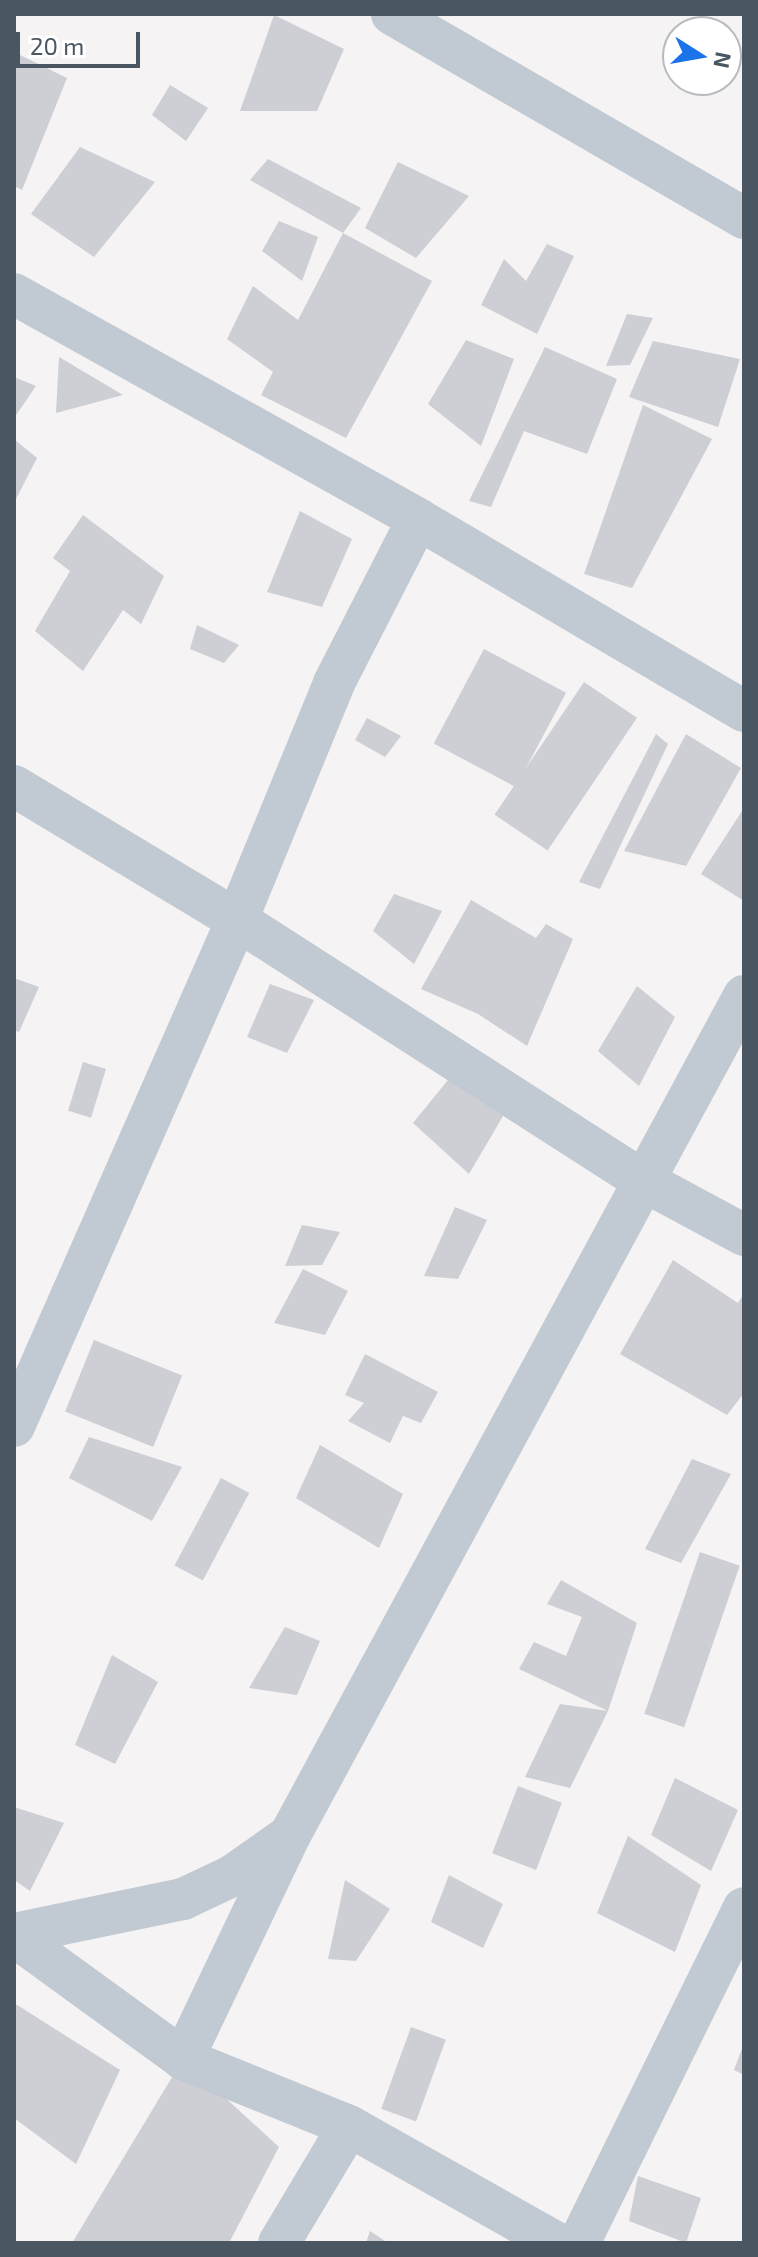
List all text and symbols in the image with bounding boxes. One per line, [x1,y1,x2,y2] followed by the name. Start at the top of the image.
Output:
[20,16,144,66] scale bar
[662,16,742,96] north arrow
[30,31,84,60] text: 20 m
[709,50,738,70] text: N

